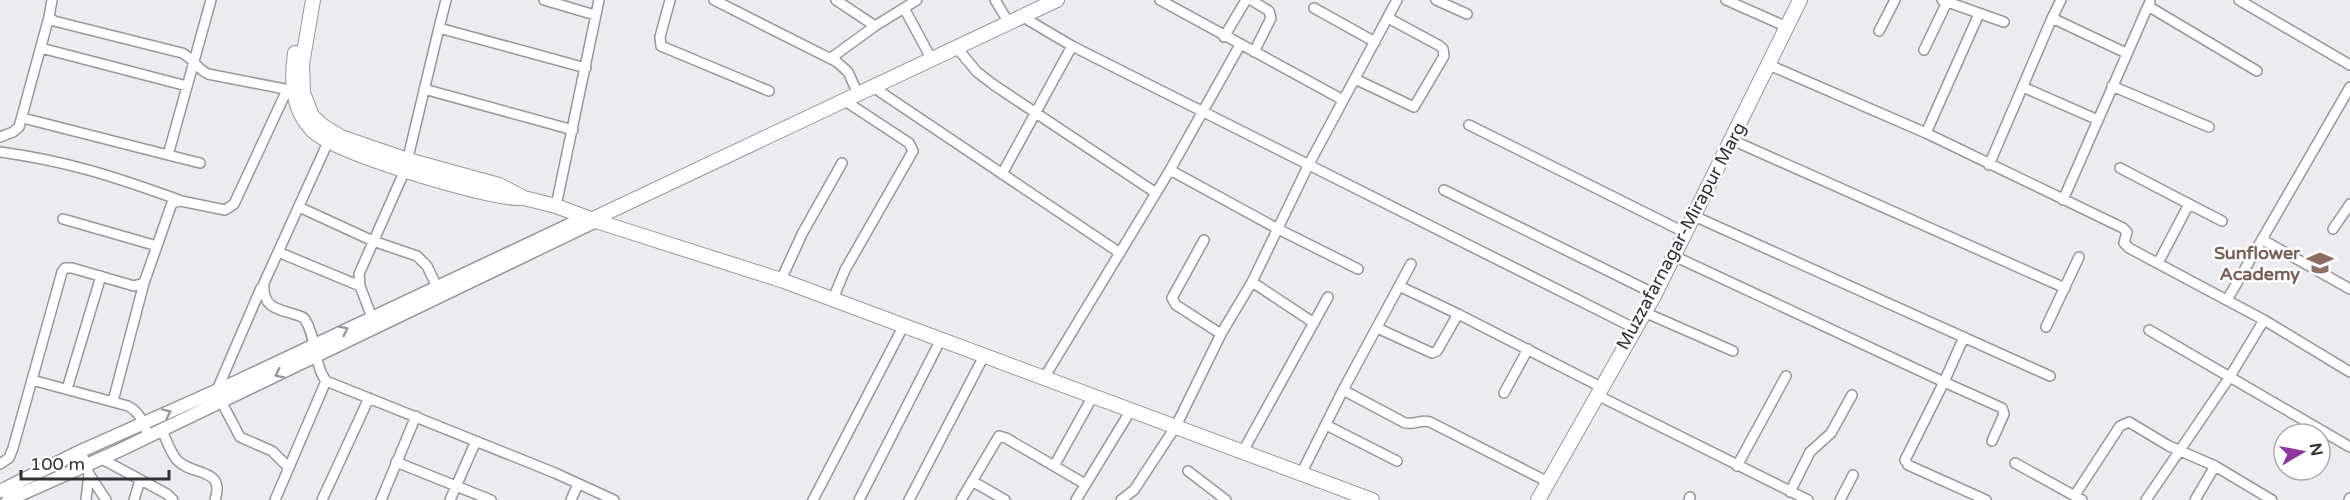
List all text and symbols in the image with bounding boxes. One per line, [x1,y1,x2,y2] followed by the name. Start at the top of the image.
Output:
[1612,119,1750,353] street label: Muzzafarnagar-Mirapur Marg
[2214,242,2301,285] place label: Sunflower Academy
[2305,248,2335,278] school or university icon: Sunflower Academy
[337,326,348,338] one-way arrow
[274,366,285,378] one-way arrow
[161,408,172,420] one-way arrow
[2272,422,2332,482] north arrow
[2305,442,2327,458] text: N
[21,443,170,481] scale bar
[30,453,85,475] text: 100 m

